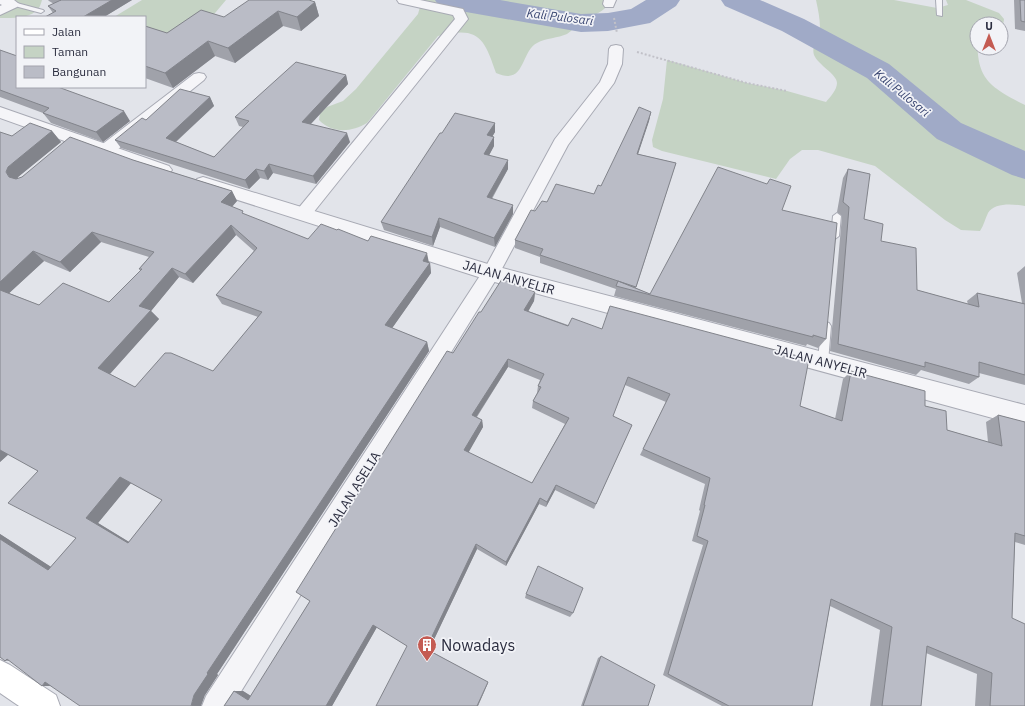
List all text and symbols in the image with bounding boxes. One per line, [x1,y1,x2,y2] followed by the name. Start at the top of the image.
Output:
[526,5,595,28] water label: Kali Pulosari
[16,16,146,88] legend
[969,16,1009,56] north arrow
[985,19,993,33] text: U
[52,24,81,39] text: Jalan
[52,44,88,59] text: Taman
[52,64,106,79] text: Bangunan
[872,66,934,120] water label: Kali Pulosari
[461,256,557,299] street label: JALAN ANYELIR
[773,341,869,382] street label: JALAN ANYELIR
[324,448,385,530] street label: JALAN ASELIA
[416,634,438,662] building icon: Nowadays
[441,635,515,655] place label: Nowadays

